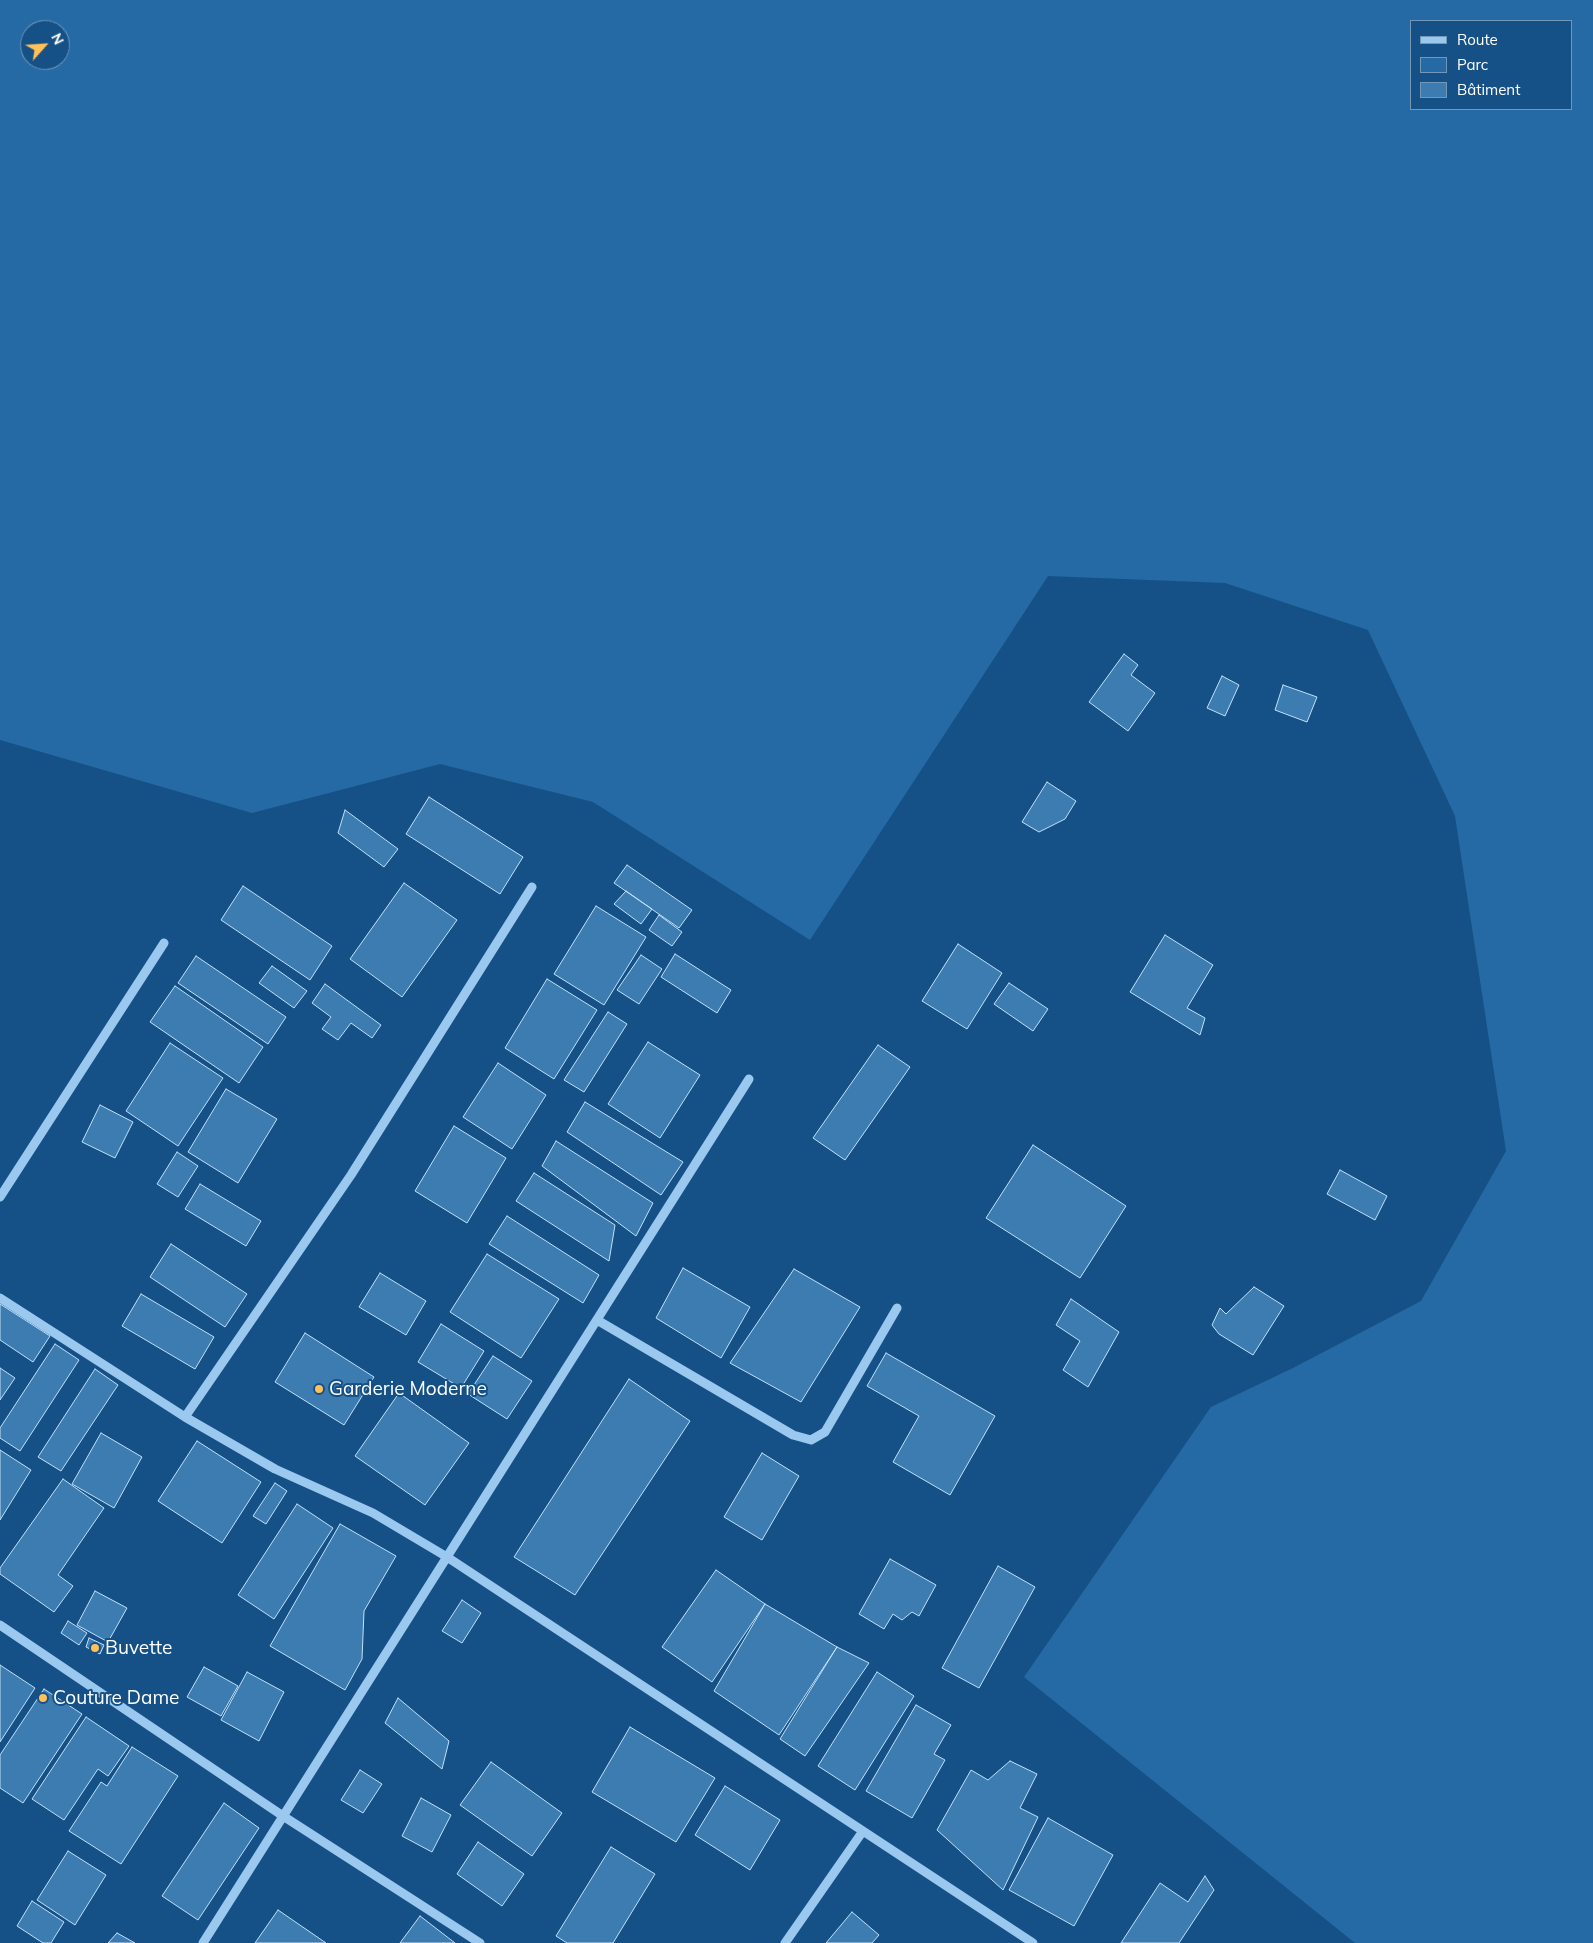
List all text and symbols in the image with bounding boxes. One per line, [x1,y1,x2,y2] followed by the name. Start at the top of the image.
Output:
[20,20,70,70] north arrow
[1410,20,1573,110] legend
[47,30,68,48] text: N
[1457,30,1498,49] text: Route
[1457,55,1488,74] text: Parc
[1457,80,1520,99] text: Bâtiment
[329,1378,487,1400] place label: Garderie Moderne
[313,1383,325,1395] marker: Garderie Moderne
[105,1637,172,1659] place label: Buvette
[89,1642,101,1654] marker: Buvette
[53,1687,179,1709] place label: Couture Dame
[37,1692,49,1704] marker: Couture Dame

